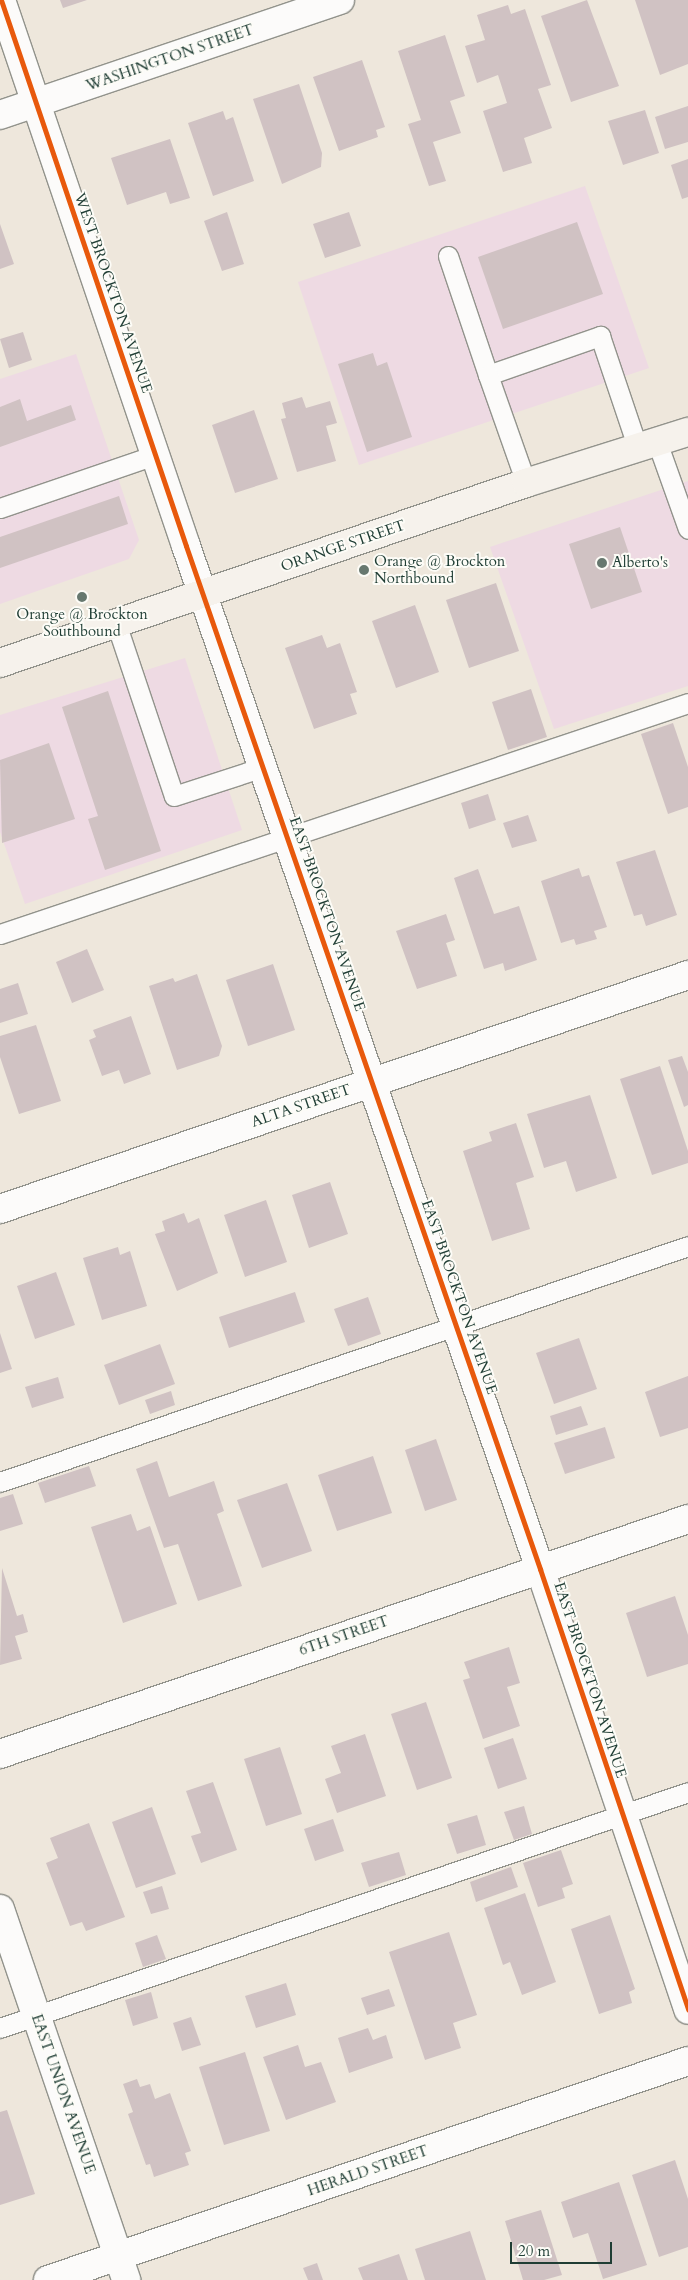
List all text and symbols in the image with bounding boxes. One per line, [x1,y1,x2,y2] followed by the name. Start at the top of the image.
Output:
[84,21,256,95] street label: WASHINGTON STREET
[70,191,156,395] street label: WEST BROCKTON AVENUE
[278,516,408,576] street label: ORANGE STREET
[374,552,505,587] place label: Orange @ Brockton Northbound
[612,554,668,572] place label: Alberto's
[596,557,608,569] marker: Alberto's
[358,564,370,576] marker: Orange @ Brockton Northbound
[76,591,88,603] marker: Orange @ Brockton Southbound
[16,605,148,640] place label: Orange @ Brockton Southbound
[285,814,369,1014] street label: EAST BROCKTON AVENUE
[249,1081,353,1131] street label: ALTA STREET
[417,1197,501,1397] street label: EAST BROCKTON AVENUE
[550,1580,630,1780] street label: EAST BROCKTON AVENUE
[297,1612,391,1660] street label: 6TH STREET
[27,2012,99,2176] street label: EAST UNION AVENUE
[305,2142,431,2200] street label: HERALD STREET
[513,2232,616,2264] scale bar
[518,2241,550,2261] text: 20 m

